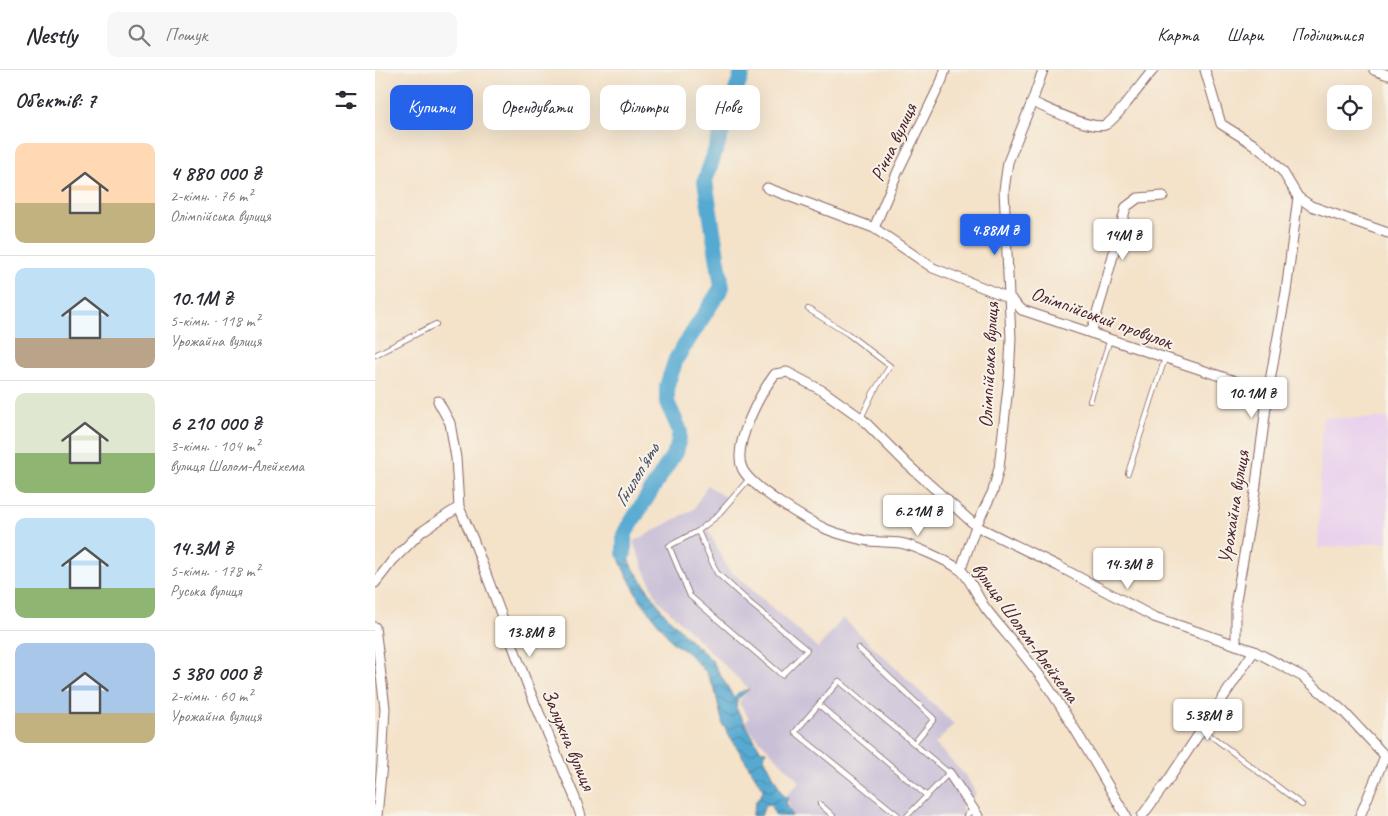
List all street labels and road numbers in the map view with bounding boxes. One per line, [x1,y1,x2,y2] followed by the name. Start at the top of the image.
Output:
[864,98,923,185] street label: Річна вулиця
[1028,280,1177,355] street label: Олімпійський провулок
[973,301,1004,429] street label: Олімпійська вулиця
[1212,448,1255,566] street label: Урожайна вулиця
[966,557,1086,709] street label: вулиця Шолом-Алейхема
[536,685,602,796] street label: Залужна вулиця

